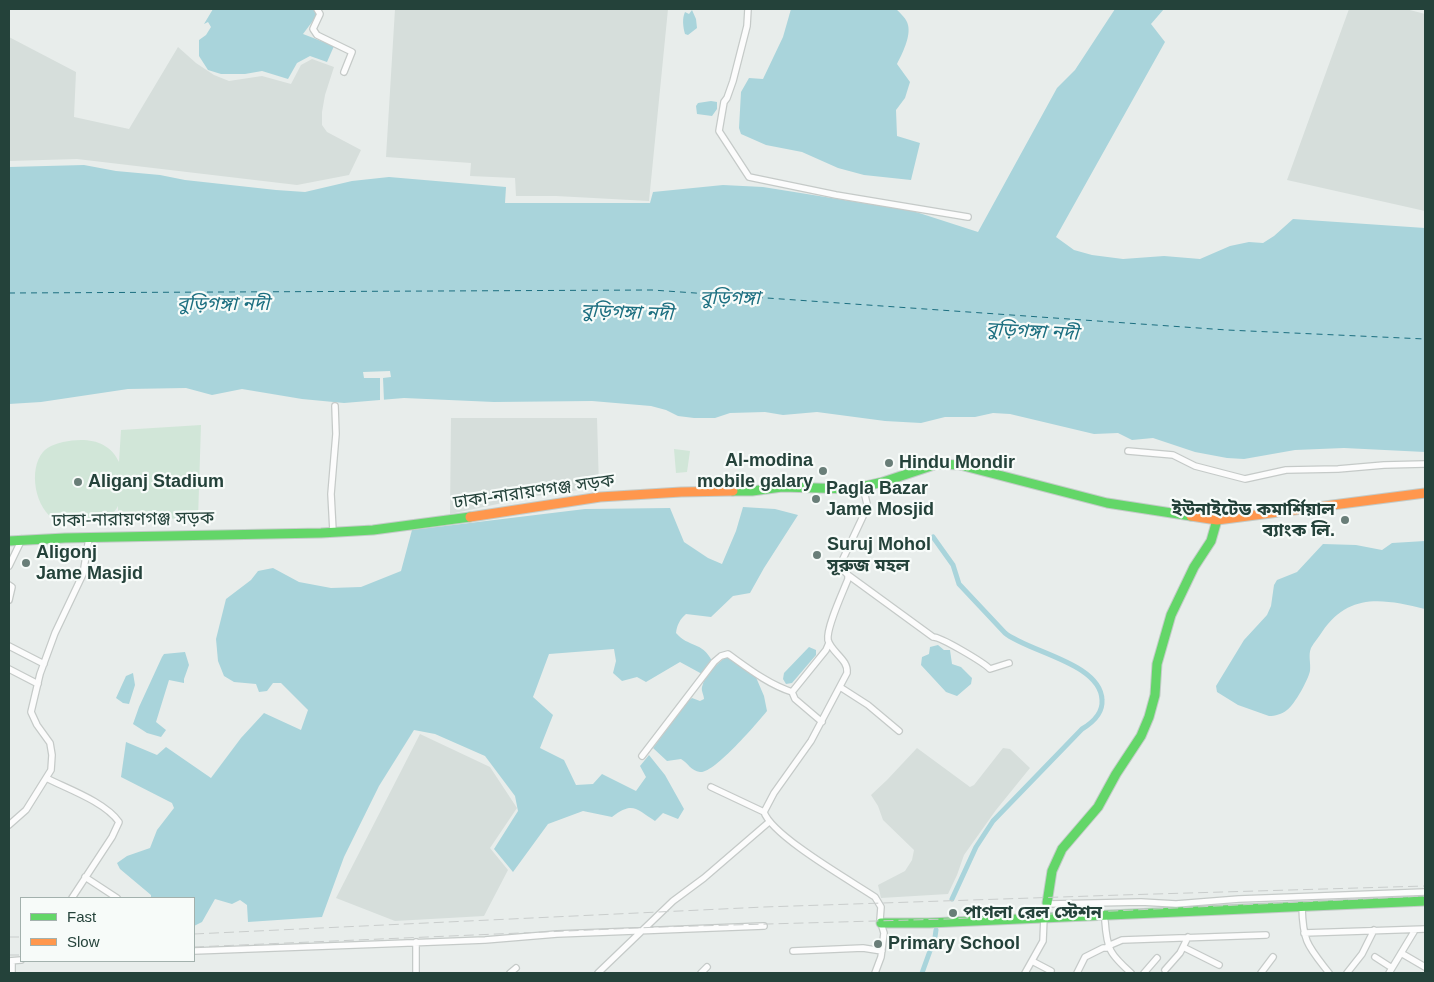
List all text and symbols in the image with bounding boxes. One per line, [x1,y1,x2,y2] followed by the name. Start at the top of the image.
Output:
[700,288,760,310] water label: বুড়িগঙ্গা
[177,294,269,316] water label: বুড়িগঙ্গা নদী
[580,300,674,326] water label: বুড়িগঙ্গা নদী
[985,318,1079,346] water label: বুড়িগঙ্গা নদী
[697,450,813,492] place label: Al-modina mobile galary
[899,452,1015,474] place label: Hindu Mondir
[883,457,895,469] marker: Hindu Mondir
[817,465,829,477] marker: Al-modina mobile galary
[452,470,616,514] street label: ঢাকা-নারায়ণগঞ্জ সড়ক
[88,471,224,493] place label: Aliganj Stadium
[72,476,84,488] marker: Aliganj Stadium
[826,478,934,520] place label: Pagla Bazar Jame Mosjid
[810,493,822,505] marker: Pagla Bazar Jame Mosjid
[1172,499,1335,542] place label: ইউনাইটেড কমার্শিয়াল ব্যাংক লি.
[52,508,214,532] street label: ঢাকা-নারায়ণগঞ্জ সড়ক
[1339,514,1351,526] marker: ইউনাইটেড কমার্শিয়াল ব্যাংক লি.
[827,534,931,576] place label: Suruj Mohol সূরুজ মহল
[36,542,143,584] place label: Aligonj Jame Masjid
[811,549,823,561] marker: Suruj Mohol সূরুজ মহল
[20,557,32,569] marker: Aligonj Jame Masjid
[20,897,195,962] legend
[963,902,1102,924] place label: পাগলা রেল স্টেশন
[947,907,959,919] marker: পাগলা রেল স্টেশন
[67,908,96,925] text: Fast
[67,933,100,950] text: Slow
[888,933,1020,955] place label: Primary School
[872,938,884,950] marker: Primary School

